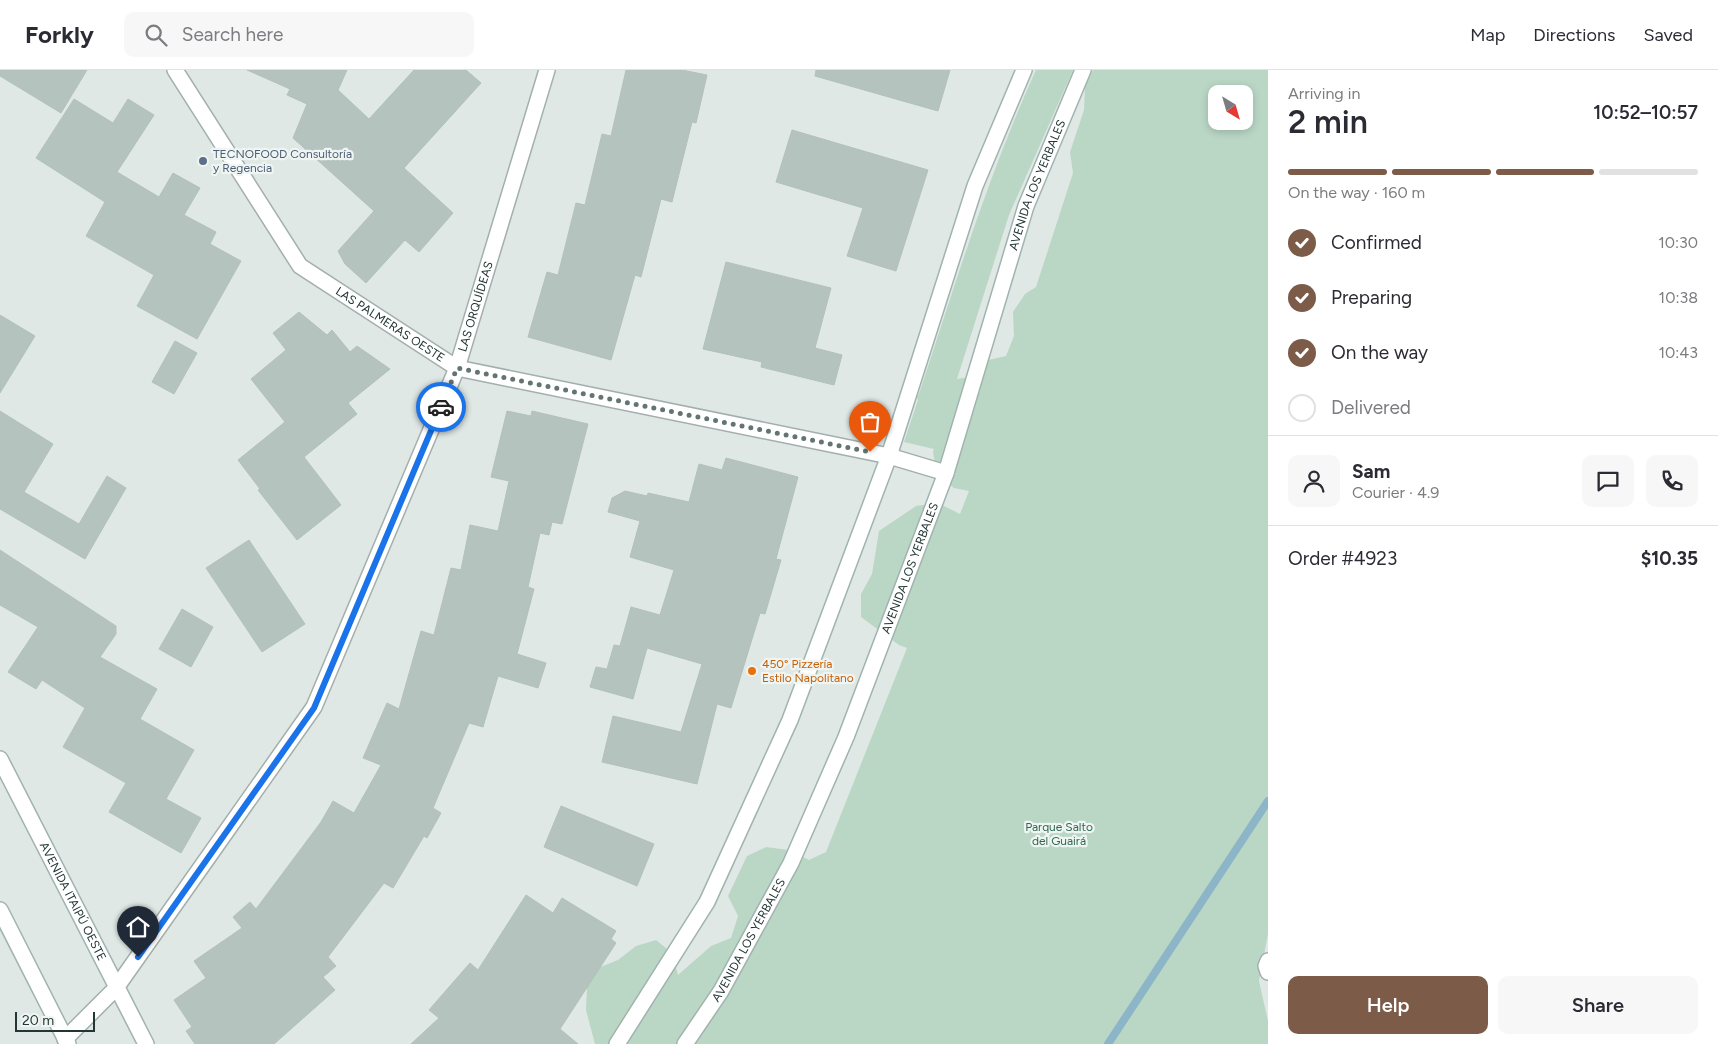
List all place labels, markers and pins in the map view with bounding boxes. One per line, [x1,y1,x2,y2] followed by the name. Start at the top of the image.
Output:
[213,147,352,175] place label: TECNOFOOD Consultoría y Regencia
[197,155,209,167] marker: TECNOFOOD Consultoría y Regencia
[849,401,891,452] pin
[762,657,854,685] place label: 450° Pizzería Estilo Napolitano
[746,665,758,677] marker: 450° Pizzería Estilo Napolitano
[117,906,159,957] pin

